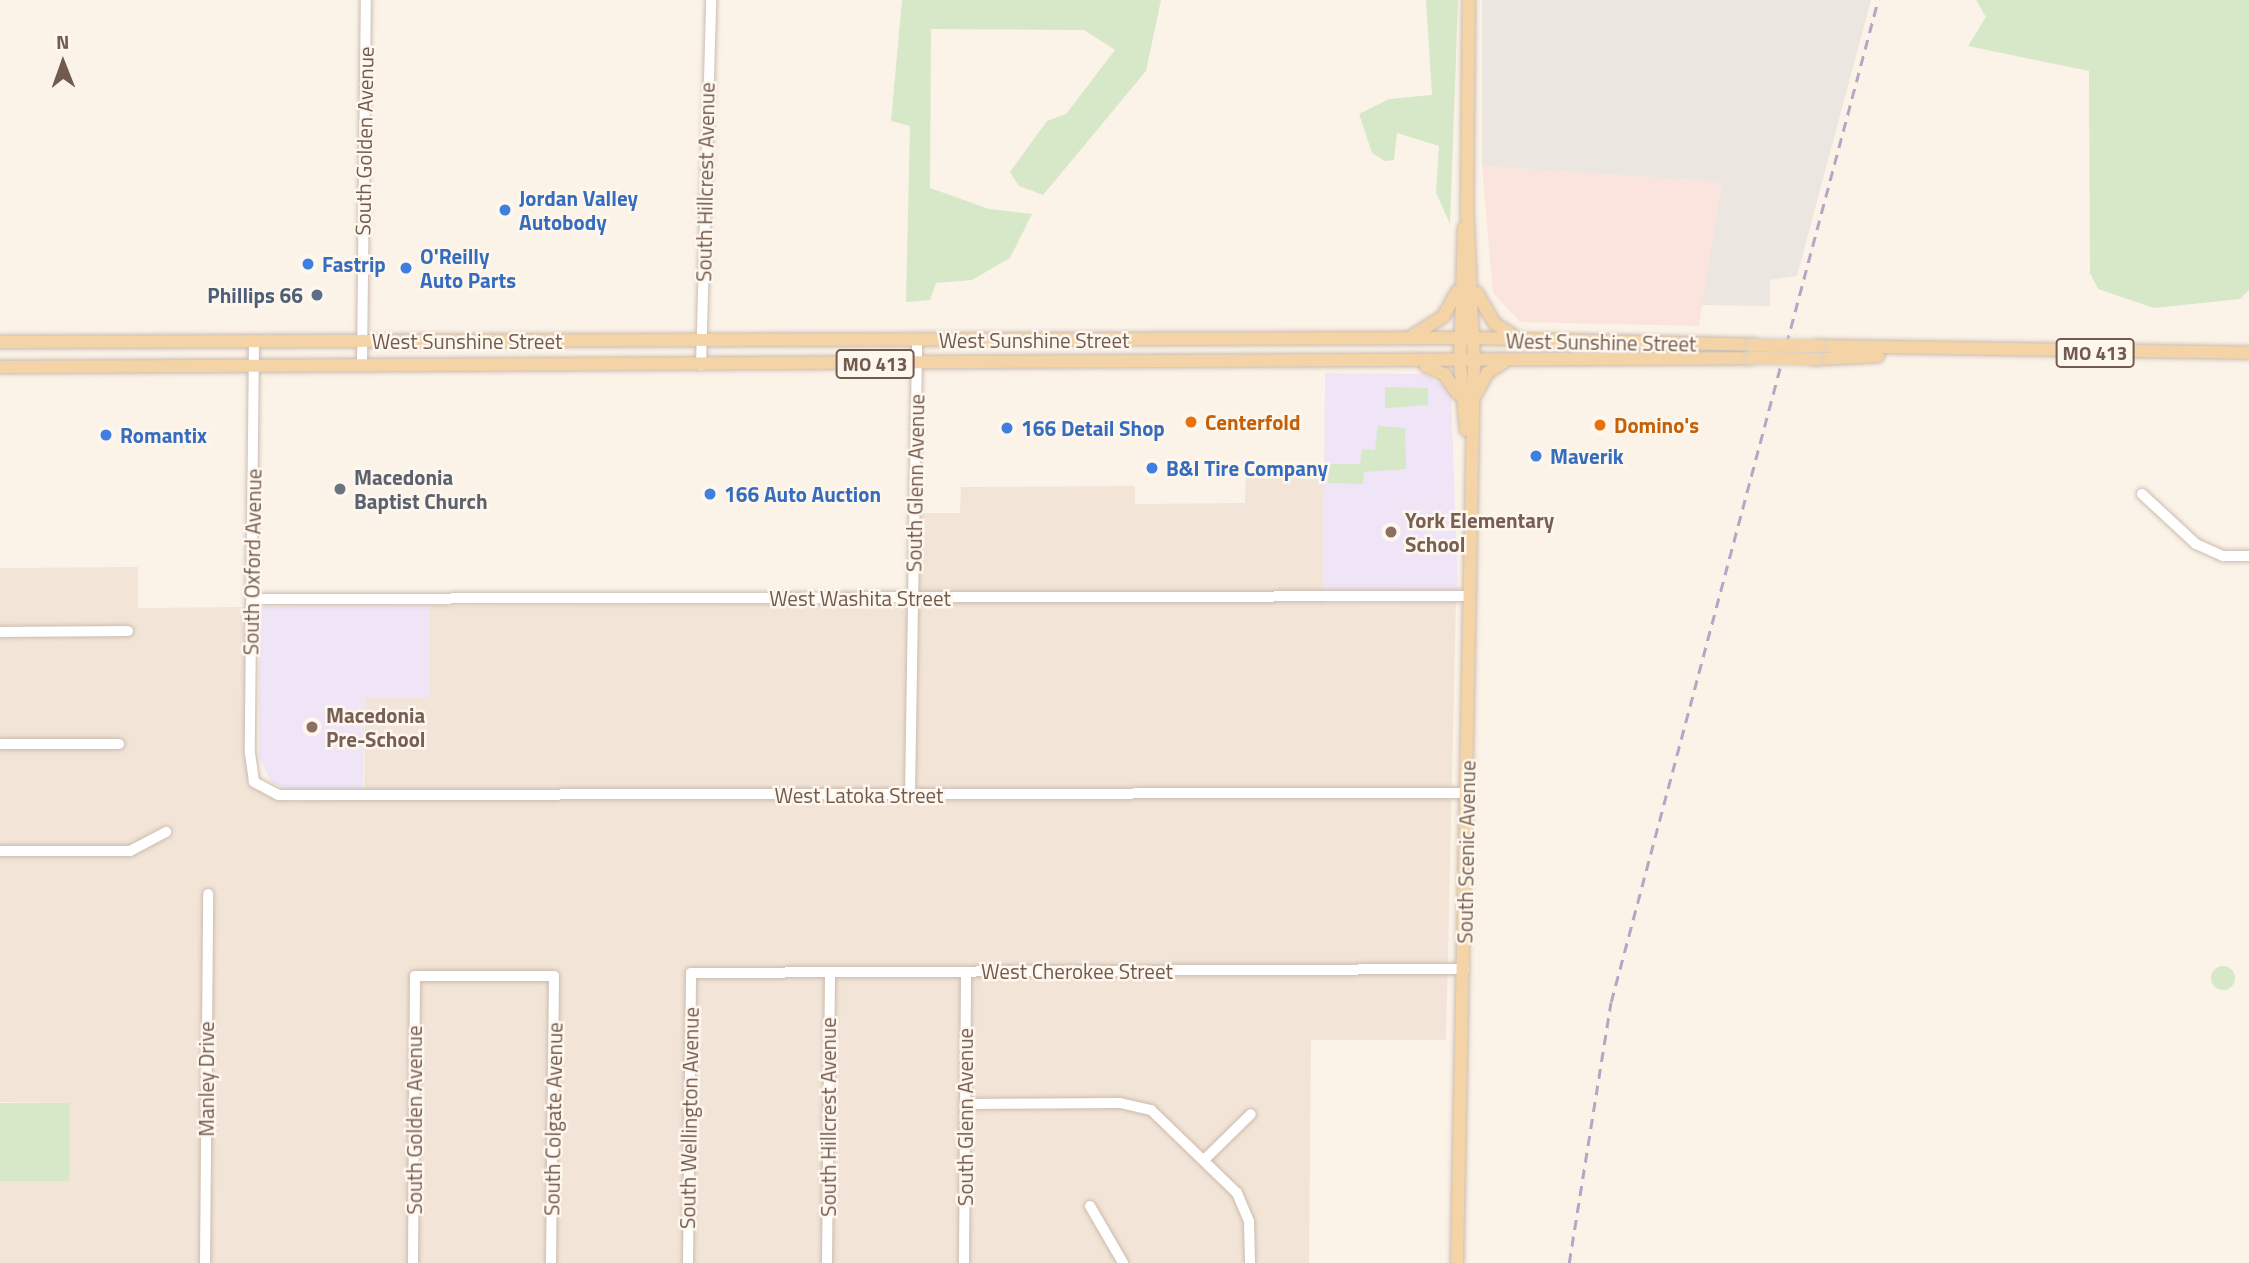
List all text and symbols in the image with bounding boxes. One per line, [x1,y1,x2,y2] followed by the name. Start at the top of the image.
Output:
[56,27,69,56] text: N
[28,28,98,98] north arrow
[350,46,378,236] street label: South Golden Avenue
[691,82,719,282] street label: South Hillcrest Avenue
[519,185,638,235] place label: Jordan Valley Autobody
[497,202,513,218] marker: Jordan Valley Autobody
[420,243,516,293] place label: O'Reilly Auto Parts
[322,251,386,277] place label: Fastrip
[300,256,316,272] marker: Fastrip
[398,260,414,276] marker: O'Reilly Auto Parts
[207,282,303,308] place label: Phillips 66
[309,287,325,303] marker: Phillips 66
[939,327,1129,353] street label: West Sunshine Street
[372,328,562,354] street label: West Sunshine Street
[1505,328,1697,356] street label: West Sunshine Street
[2055,338,2135,368] road number: MO 413
[835,348,915,380] road number: MO 413
[901,394,929,572] street label: South Glenn Avenue
[1205,409,1301,435] place label: Centerfold
[1614,412,1699,438] place label: Domino's
[1183,414,1199,430] marker: Centerfold
[1021,415,1165,441] place label: 166 Detail Shop
[1592,417,1608,433] marker: Domino's
[999,420,1015,436] marker: 166 Detail Shop
[120,422,207,448] place label: Romantix
[98,427,114,443] marker: Romantix
[1550,443,1624,469] place label: Maverik
[1528,448,1544,464] marker: Maverik
[1166,455,1328,481] place label: B&I Tire Company
[1144,460,1160,476] marker: B&I Tire Company
[354,464,488,514] place label: Macedonia Baptist Church
[238,469,266,655] street label: South Oxford Avenue
[332,481,348,497] marker: Macedonia Baptist Church
[724,481,881,507] place label: 166 Auto Auction
[702,486,718,502] marker: 166 Auto Auction
[1405,507,1554,557] place label: York Elementary School
[1383,524,1399,540] marker: York Elementary School
[769,585,951,611] street label: West Washita Street
[326,702,425,752] place label: Macedonia Pre-School
[304,719,320,735] marker: Macedonia Pre-School
[1452,760,1480,944] street label: South Scenic Avenue
[775,782,943,808] street label: West Latoka Street
[981,958,1173,984] street label: West Cherokee Street
[674,1007,704,1229] street label: South Wellington Avenue
[815,1017,841,1217] street label: South Hillcrest Avenue
[193,1021,219,1137] street label: Manley Drive
[539,1022,567,1216] street label: South Colgate Avenue
[401,1025,427,1215] street label: South Golden Avenue
[952,1028,978,1206] street label: South Glenn Avenue

